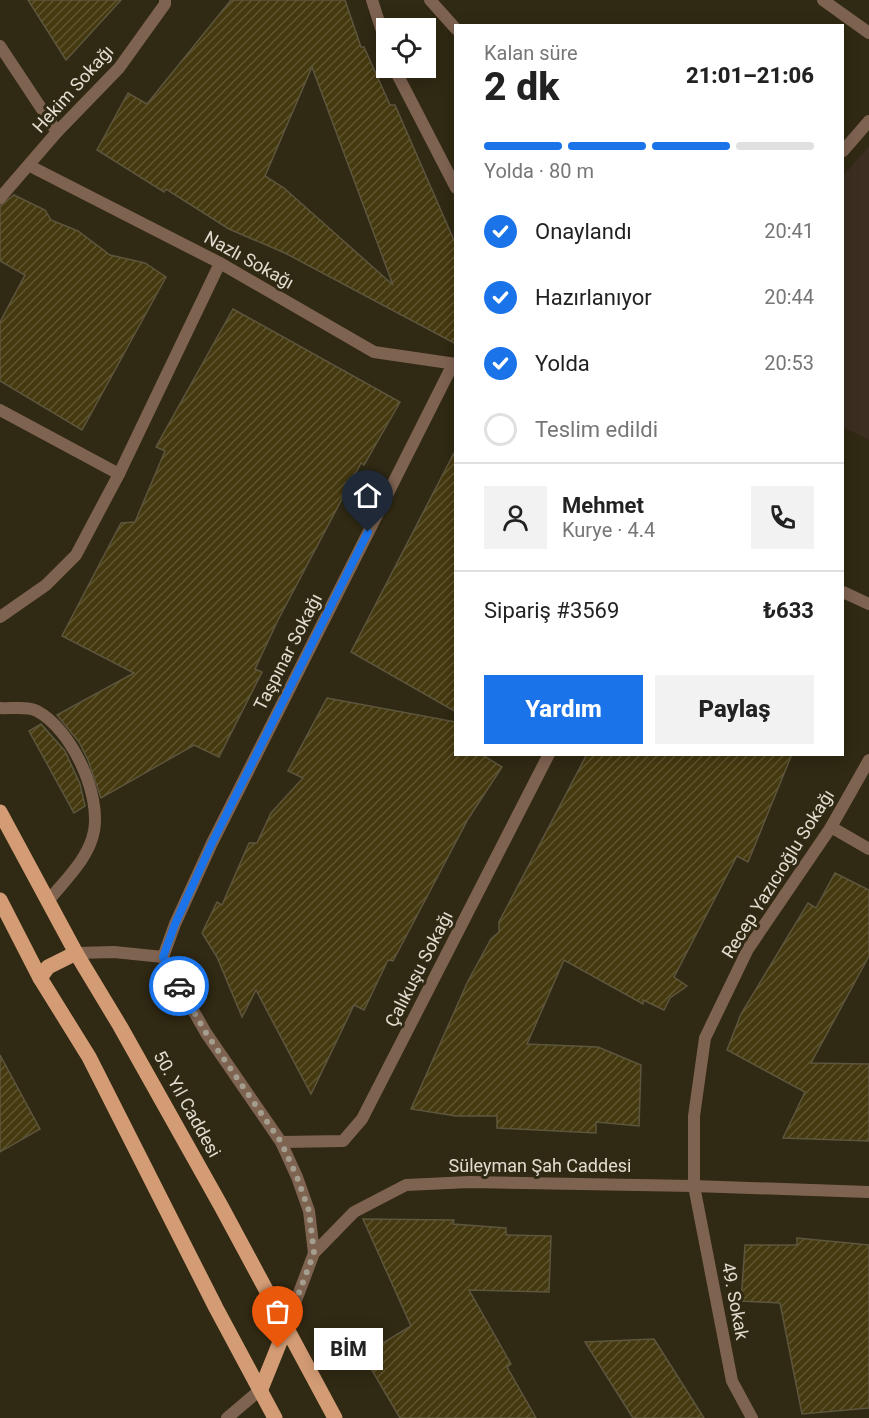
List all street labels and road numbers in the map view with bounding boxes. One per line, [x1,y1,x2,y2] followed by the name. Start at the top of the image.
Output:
[28,41,117,137] street label: Hekim Sokağı
[201,226,298,293] street label: Nazlı Sokağı
[249,590,326,714] street label: Taşpınar Sokağı
[717,785,838,962] street label: Recep Yazıcıoğlu Sokağı
[380,907,457,1030] street label: Çalıkuşu Sokağı
[150,1047,225,1161] street label: 50. Yıl Caddesi
[449,1155,631,1176] street label: Süleyman Şah Caddesi
[718,1260,753,1342] street label: 49. Sokak

